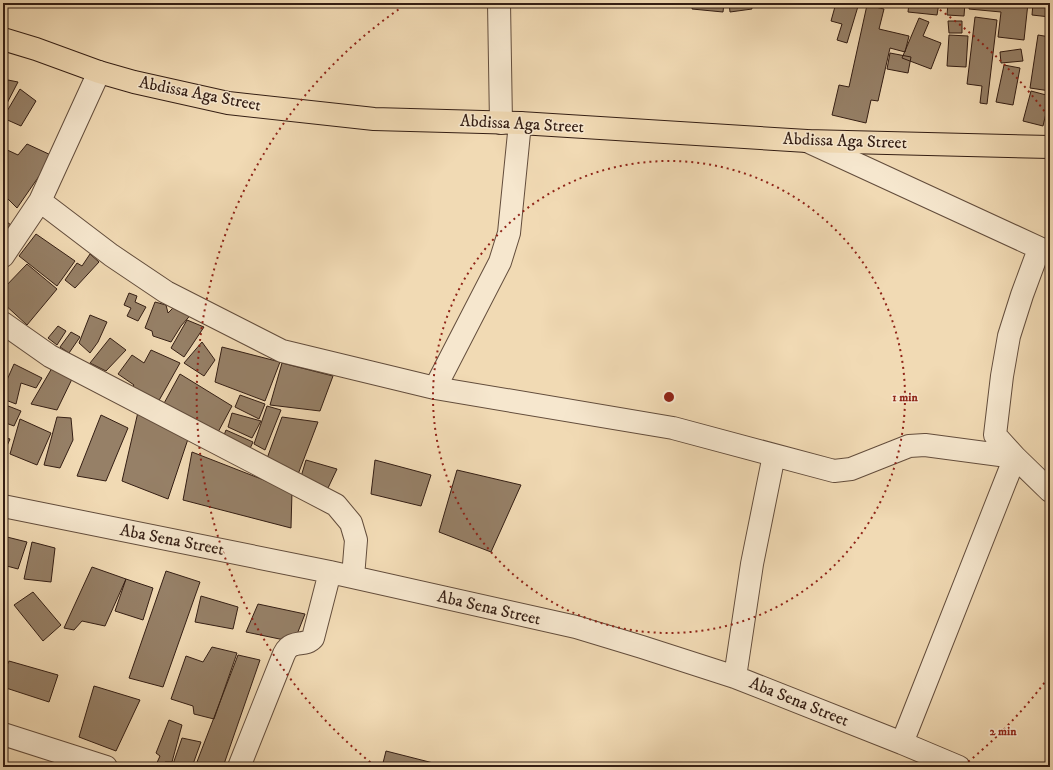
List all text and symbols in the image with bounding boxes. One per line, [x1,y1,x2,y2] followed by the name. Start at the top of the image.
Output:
[137,71,264,117] street label: Abdissa Aga Street
[459,110,585,138] street label: Abdissa Aga Street
[783,128,908,154] street label: Abdissa Aga Street
[662,390,676,404] centre of rings
[892,390,918,405] text: 1 min
[118,519,226,561] street label: Aba Sena Street
[435,585,543,631] street label: Aba Sena Street
[746,672,853,732] street label: Aba Sena Street
[990,724,1017,739] text: 2 min

